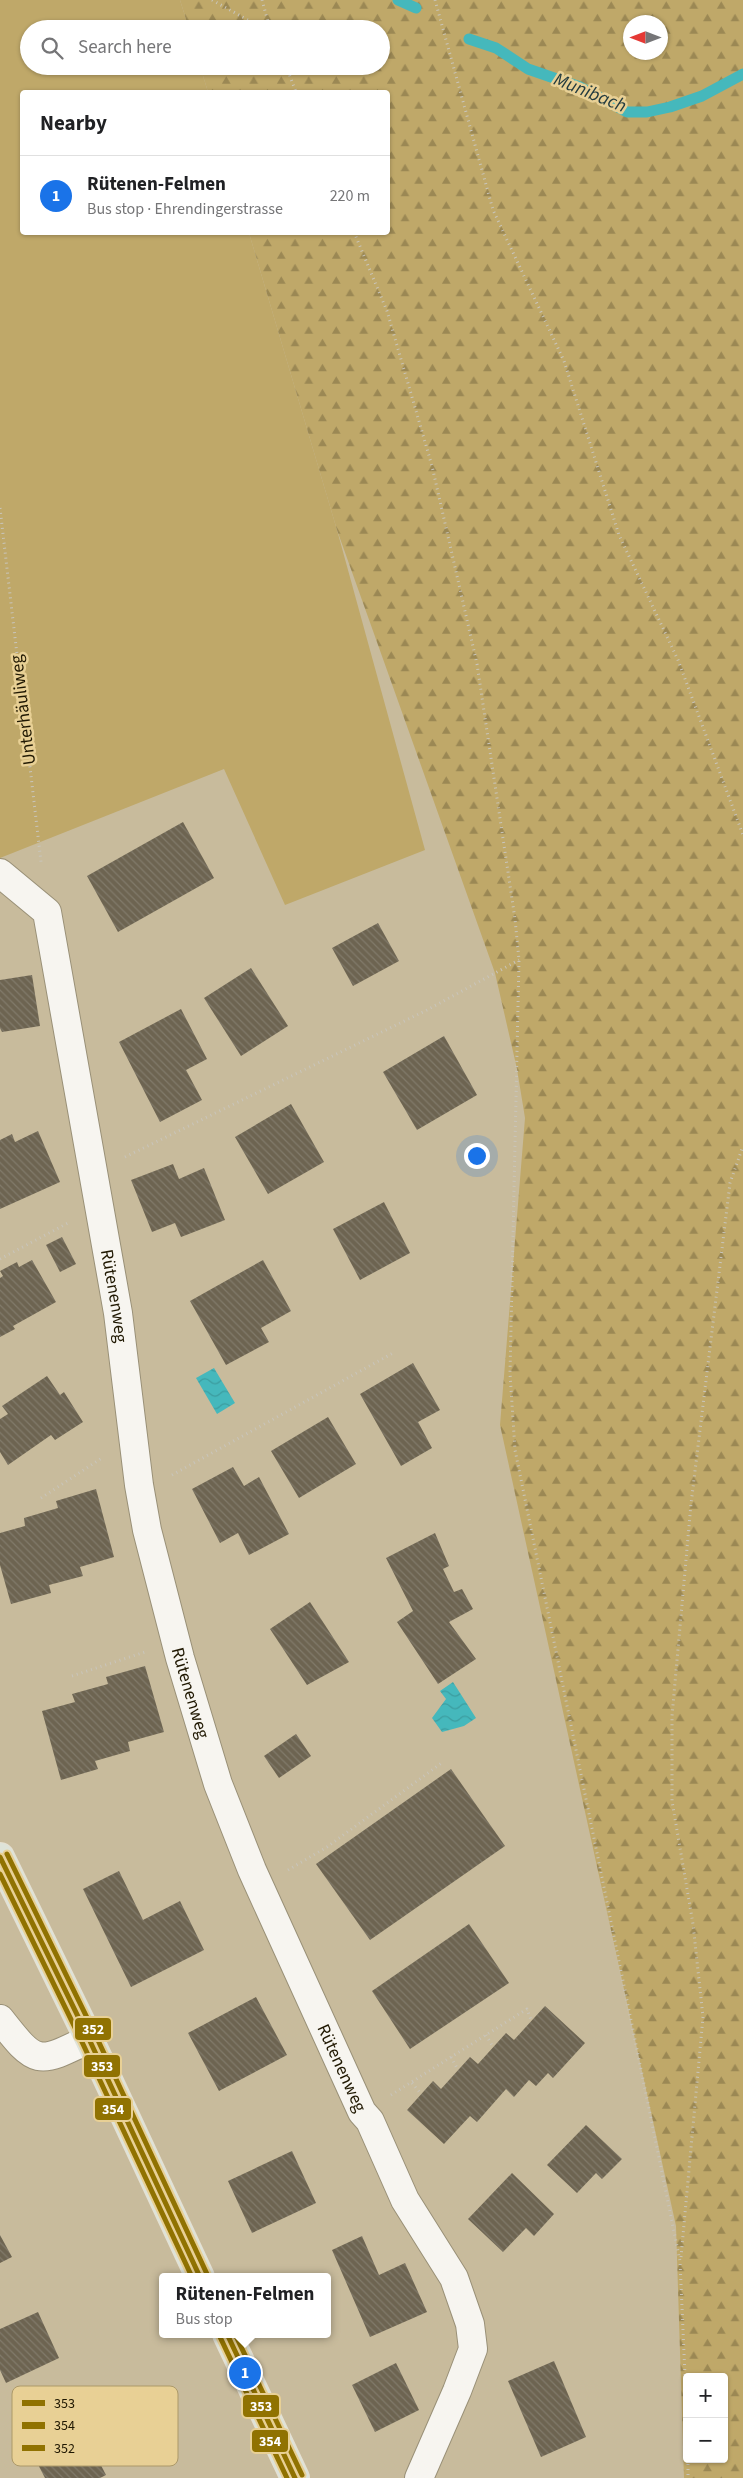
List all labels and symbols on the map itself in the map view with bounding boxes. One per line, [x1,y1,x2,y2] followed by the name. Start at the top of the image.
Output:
[623,15,668,60] north arrow
[550,66,630,120] water label: Munibach
[4,653,42,767] street label: Unterhäuliweg
[464,1143,490,1169] your location
[94,1247,134,1344] street label: Rütenenweg
[165,1645,216,1742] street label: Rütenenweg
[74,2017,112,2041] line badge: 352
[82,2020,104,2040] text: 352
[311,2020,373,2116] street label: Rütenenweg
[83,2054,121,2078] line badge: 353
[91,2057,113,2077] text: 353
[94,2097,132,2121] line badge: 354
[102,2100,125,2120] text: 354
[229,2354,261,2392] pin: 1
[12,2386,178,2466] legend
[54,2394,75,2414] text: 353
[242,2394,280,2418] line badge: 353
[250,2397,272,2417] text: 353
[54,2416,75,2436] text: 354
[251,2429,289,2453] line badge: 354
[259,2432,282,2452] text: 354
[54,2439,75,2459] text: 352

